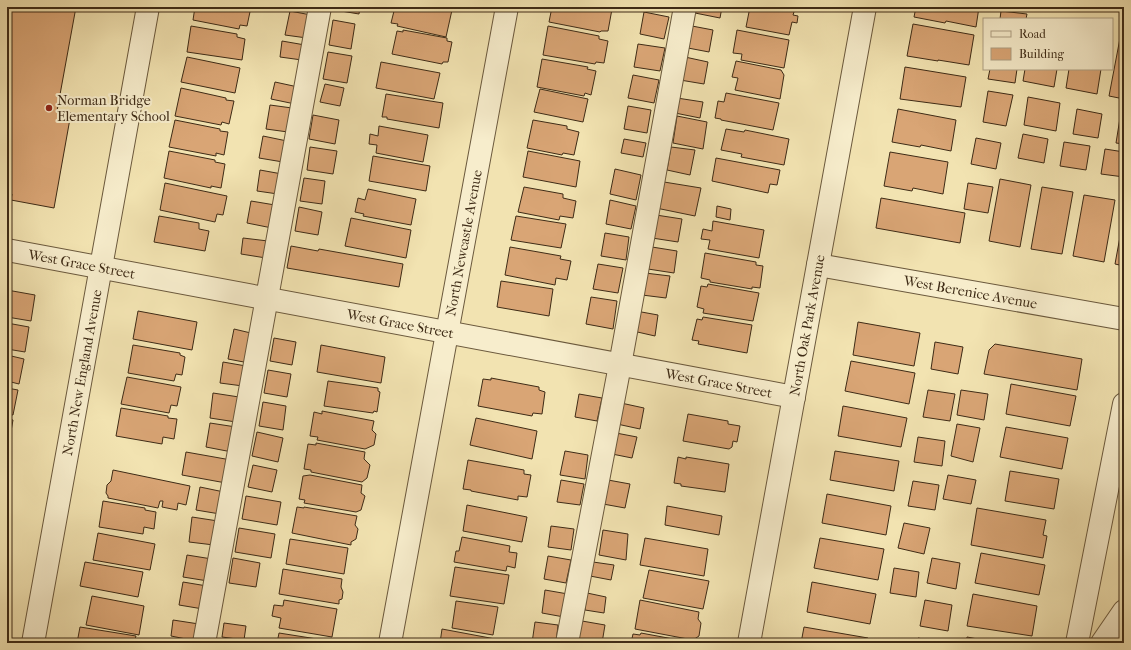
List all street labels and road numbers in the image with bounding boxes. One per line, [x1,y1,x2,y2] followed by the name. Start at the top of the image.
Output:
[442,168,486,317] street label: North Newcastle Avenue
[26,246,136,283] street label: West Grace Street
[786,253,829,397] street label: North Oak Park Avenue
[901,272,1039,313] street label: West Berenice Avenue
[59,288,106,457] street label: North New England Avenue
[344,305,455,342] street label: West Grace Street
[663,365,773,402] street label: West Grace Street

